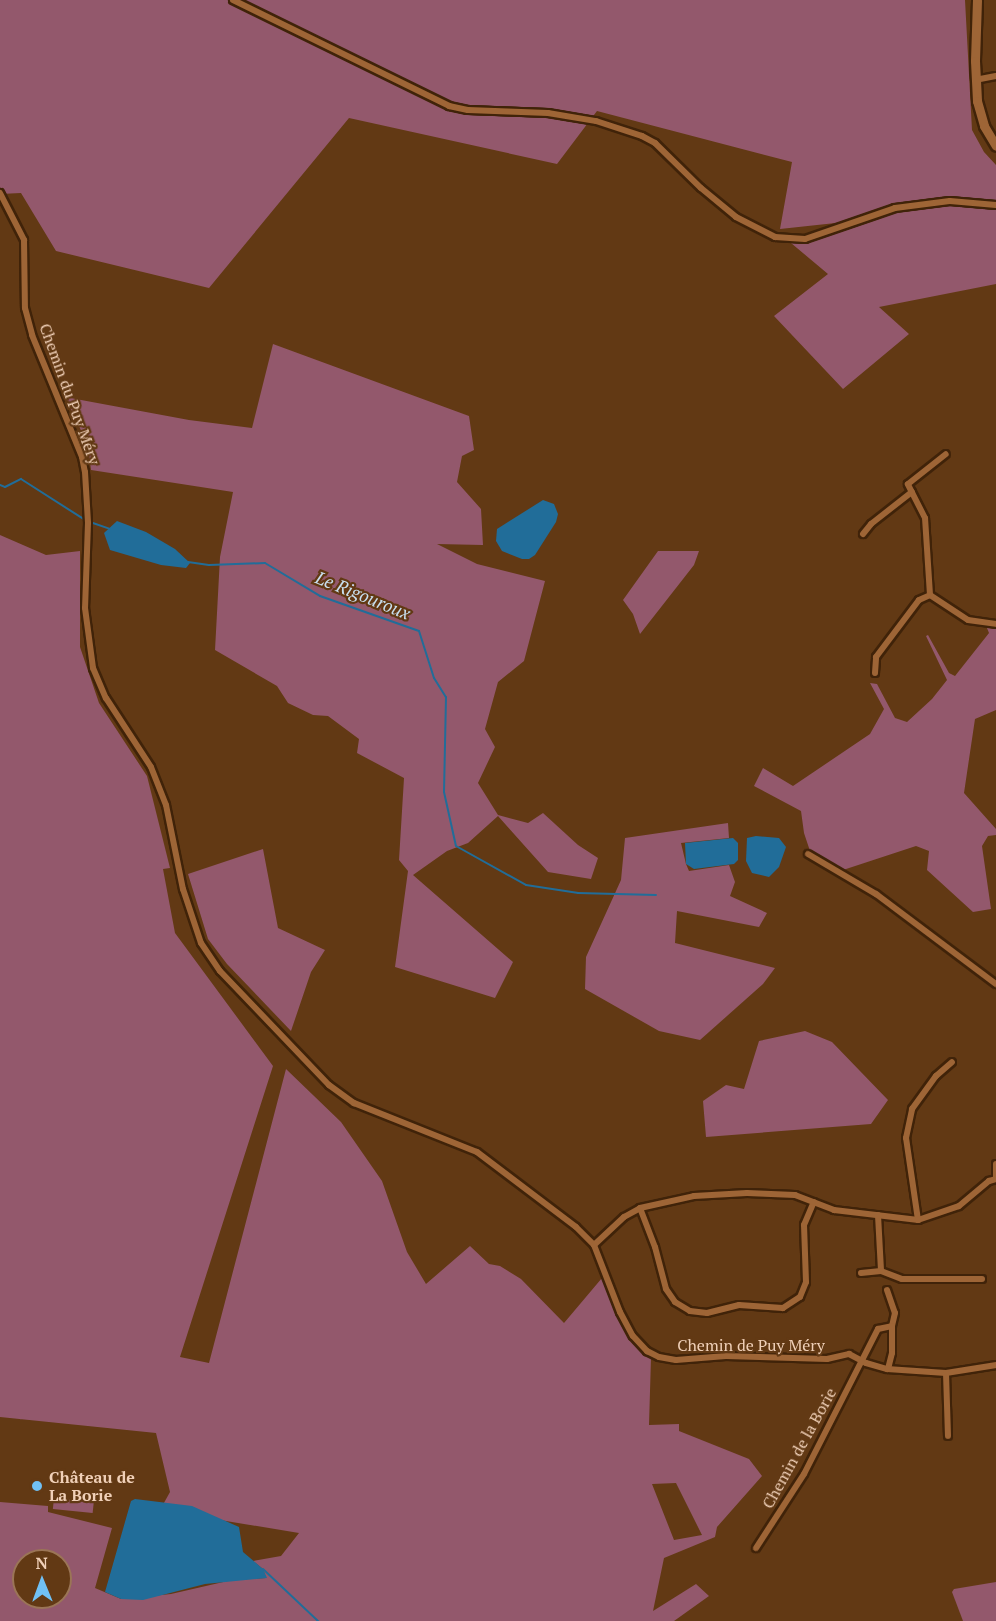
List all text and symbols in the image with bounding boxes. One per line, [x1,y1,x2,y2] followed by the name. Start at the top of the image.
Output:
[36,321,104,467] street label: Chemin du Puy Méry
[312,566,414,624] water label: Le Rigouroux
[677,1335,825,1355] street label: Chemin de Puy Méry
[758,1384,840,1512] street label: Chemin de la Borie
[49,1467,135,1505] place label: Château de La Borie
[30,1479,44,1493] marker: Château de La Borie
[12,1549,72,1609] north arrow
[35,1552,48,1574] text: N

